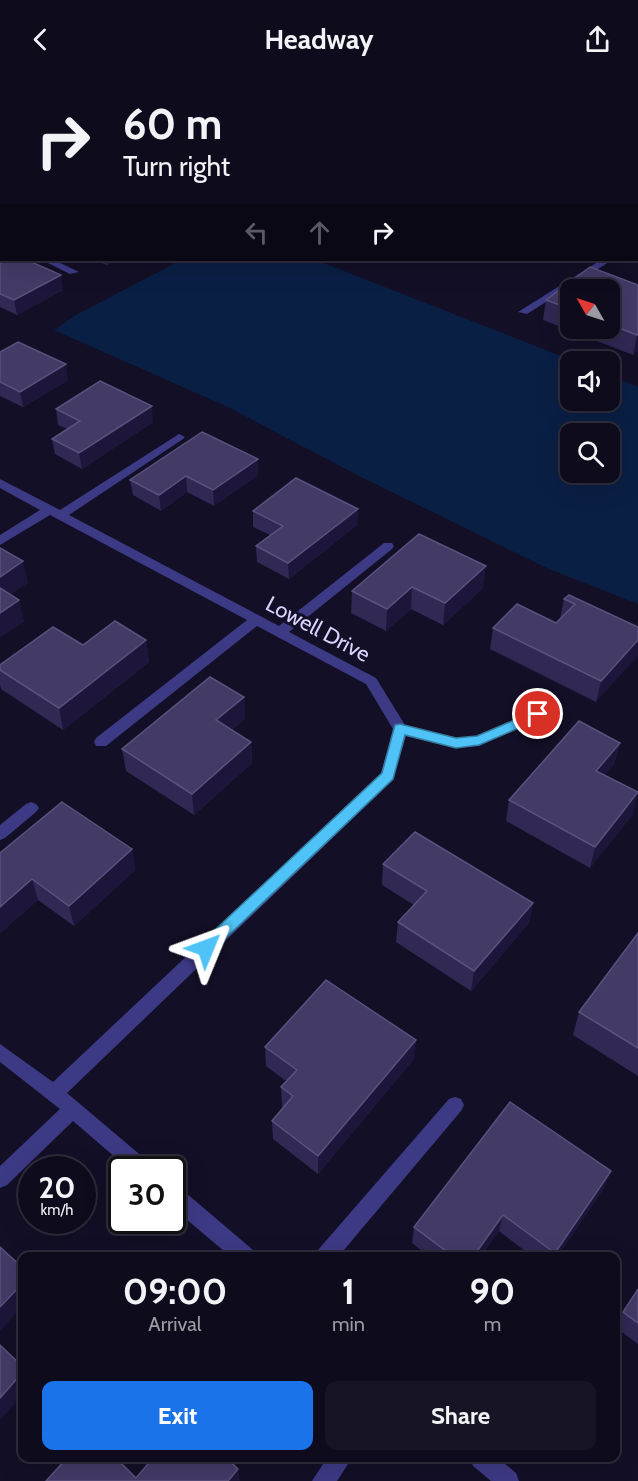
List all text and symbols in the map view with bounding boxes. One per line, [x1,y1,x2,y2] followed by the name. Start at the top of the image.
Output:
[24,23,57,56] icon: back
[265,23,373,56] text: Headway
[581,23,614,56] icon: share
[123,98,222,150] text: 60 m
[24,102,102,180] icon: right
[123,150,230,183] text: Turn right
[240,216,273,249] icon: left
[303,216,336,249] icon: ahead
[366,216,399,249] icon: right
[560,279,620,339] north arrow
[560,279,620,483] map controls
[560,351,620,411] button: sound
[560,423,620,483] button: search
[261,590,375,668] street label: Lowell Drive
[512,688,563,739] pin
[521,697,554,730] icon: arrive
[174,916,238,980] position arrow
[108,1156,186,1234] speed limit sign: 30
[38,1169,76,1206] text: 20
[41,1201,73,1219] text: km/h
[123,1269,227,1313] text: 09:00
[342,1269,355,1313] text: 1
[470,1269,515,1313] text: 90
[148,1312,202,1336] text: Arrival
[332,1312,365,1336] text: min
[484,1312,501,1336] text: m
[42,1381,313,1450] button: Exit
[325,1381,596,1450] button: Share

